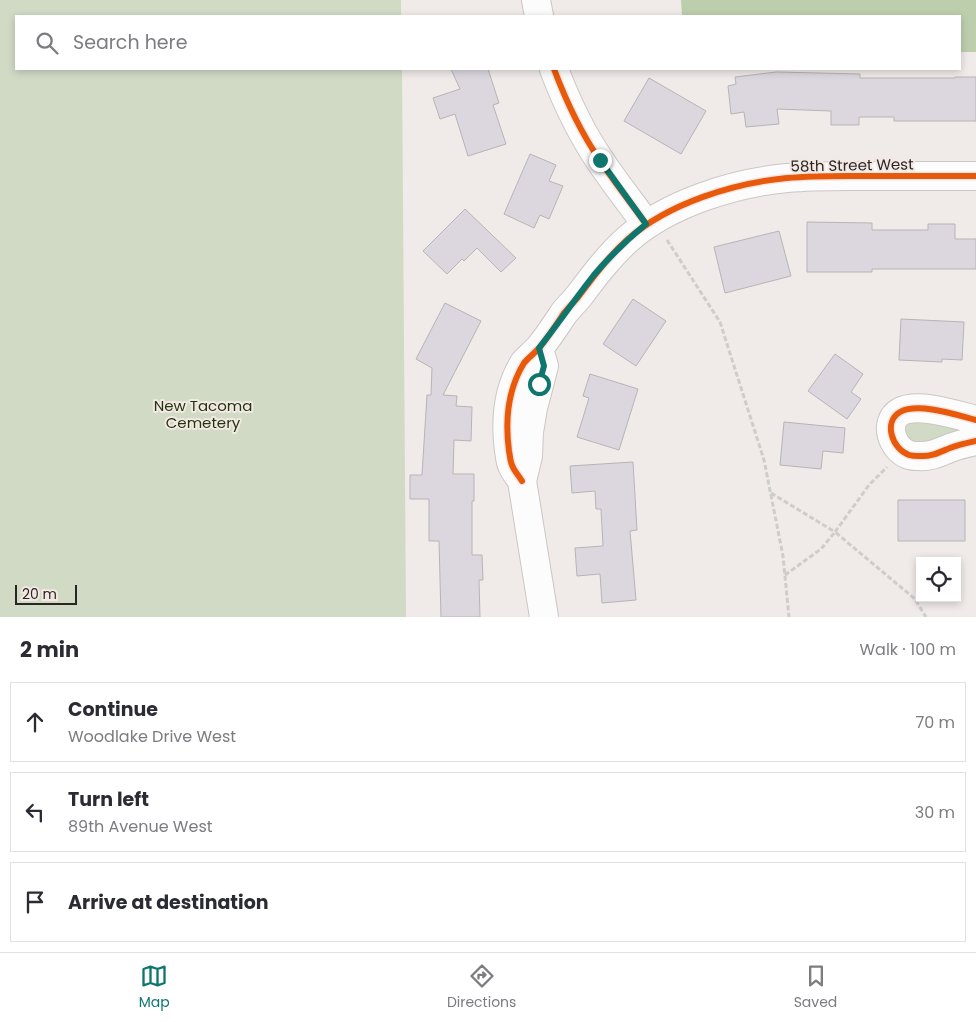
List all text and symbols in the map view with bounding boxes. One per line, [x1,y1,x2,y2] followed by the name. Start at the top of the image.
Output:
[15,15,961,70] search box
[33,29,61,57] icon: search
[73,29,187,56] text: Search here
[589,149,612,172] route end
[790,153,914,177] street label: 58th Street West
[528,373,551,396] route start
[154,395,252,433] park label: New Tacoma Cemetery
[916,557,961,602] map controls
[916,557,961,602] button: locate
[15,582,78,605] scale bar
[22,584,57,604] text: 20 m
[20,635,79,664] text: 2 min
[859,638,956,661] text: Walk · 100 m
[68,696,158,723] text: Continue
[21,708,49,736] icon: ahead
[915,711,955,734] text: 70 m
[68,725,236,748] text: Woodlake Drive West
[68,786,149,813] text: Turn left
[21,798,49,826] icon: left
[915,801,955,824] text: 30 m
[68,815,213,838] text: 89th Avenue West
[21,888,49,916] icon: arrive
[68,889,269,916] text: Arrive at destination
[139,962,170,1013] tab: Map
[447,962,516,1013] tab: Directions
[794,962,837,1013] tab: Saved

